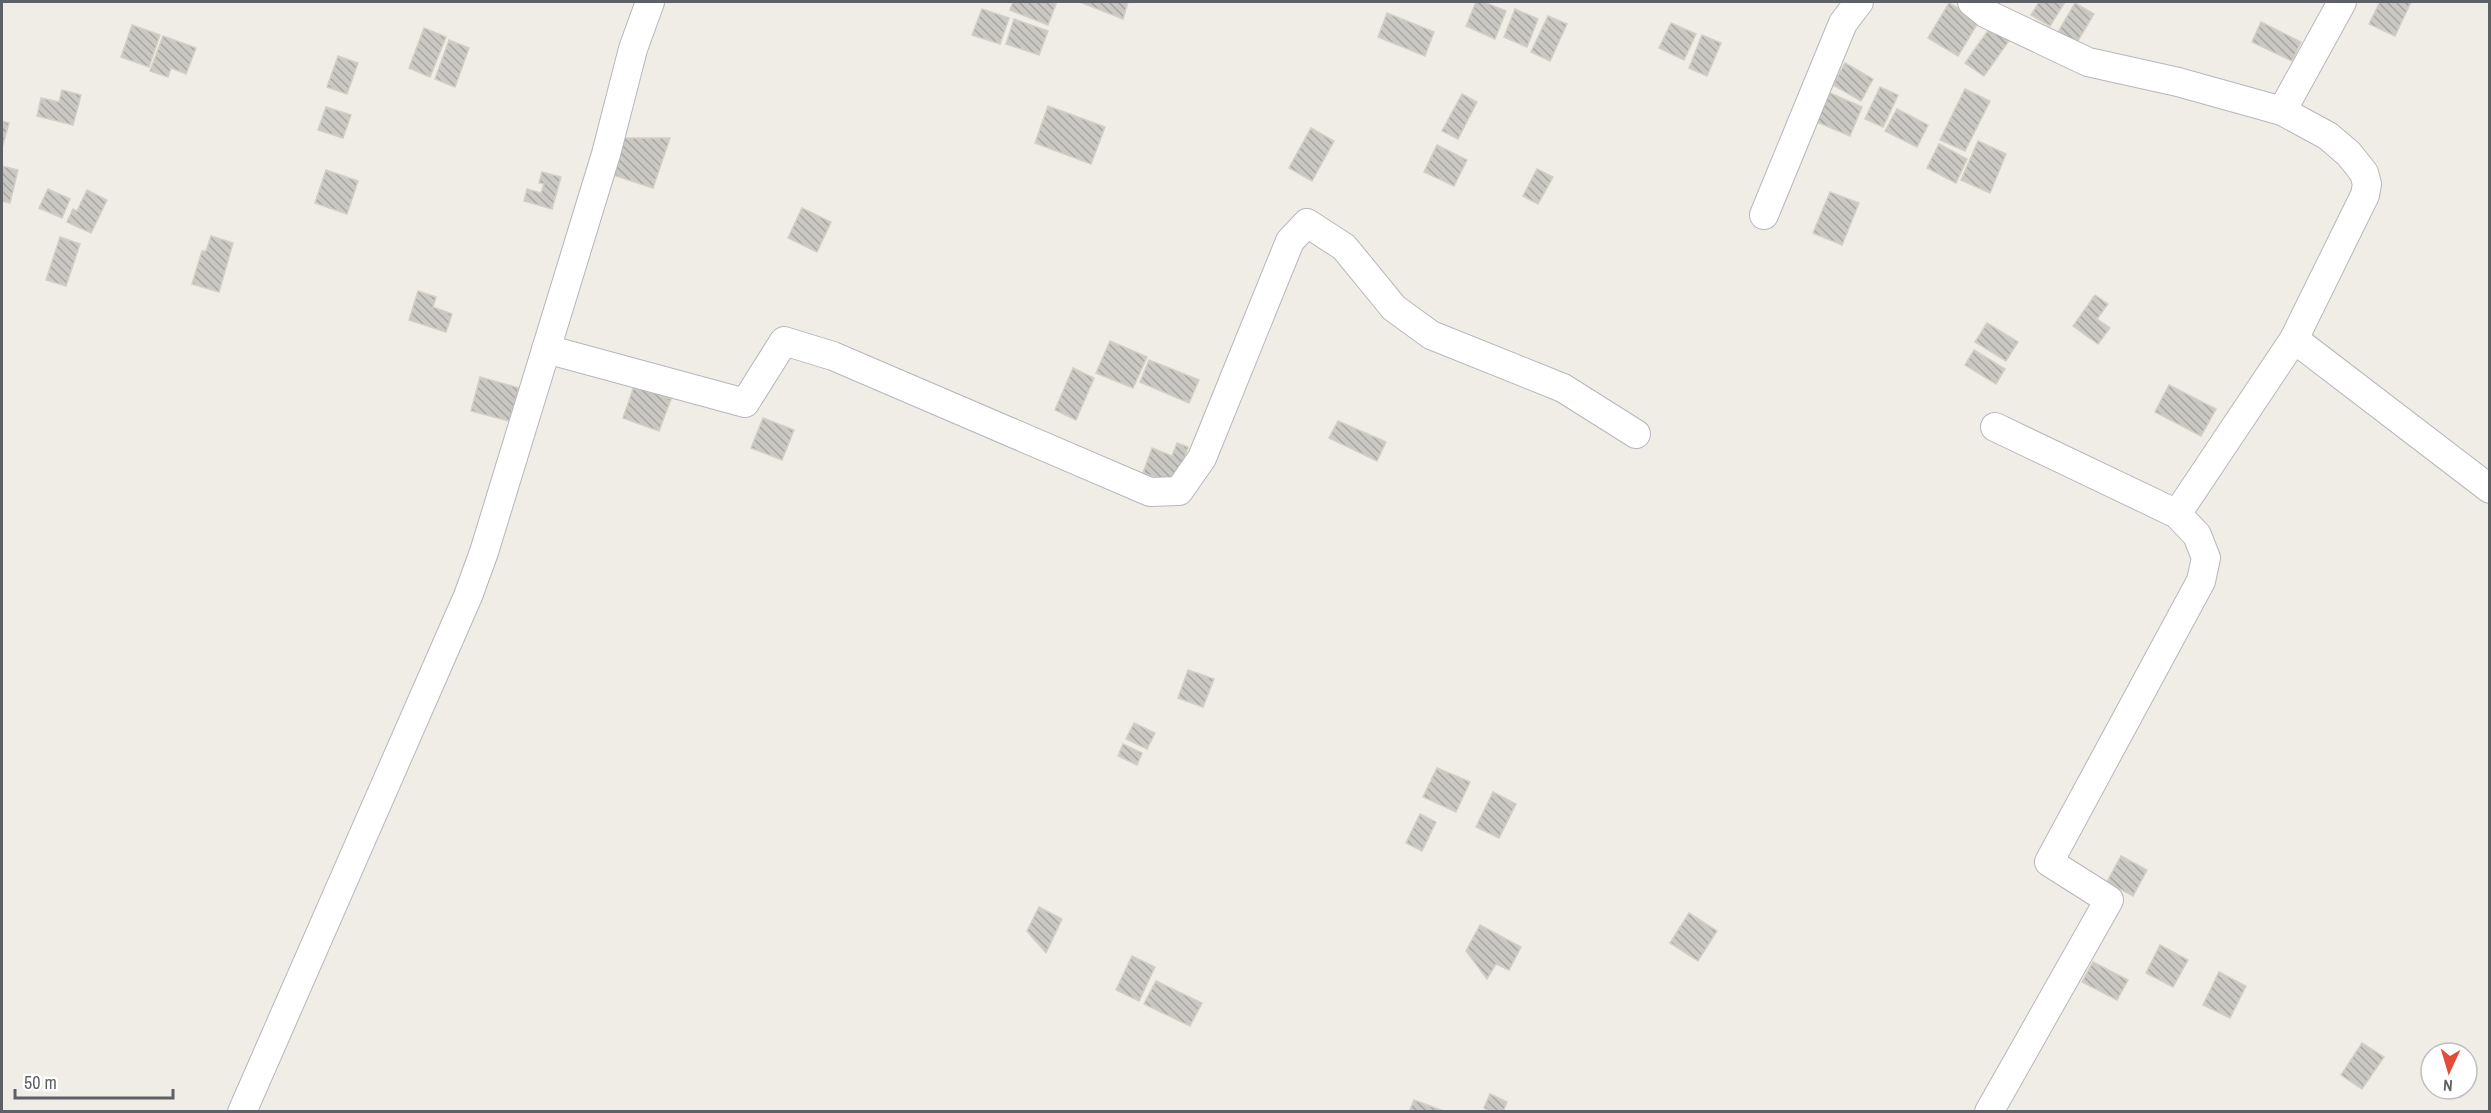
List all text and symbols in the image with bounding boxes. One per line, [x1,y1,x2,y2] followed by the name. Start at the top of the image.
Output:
[2419,1041,2479,1101] north arrow
[15,1062,172,1100] scale bar
[24,1070,57,1095] text: 50 m
[2442,1075,2453,1097] text: N

